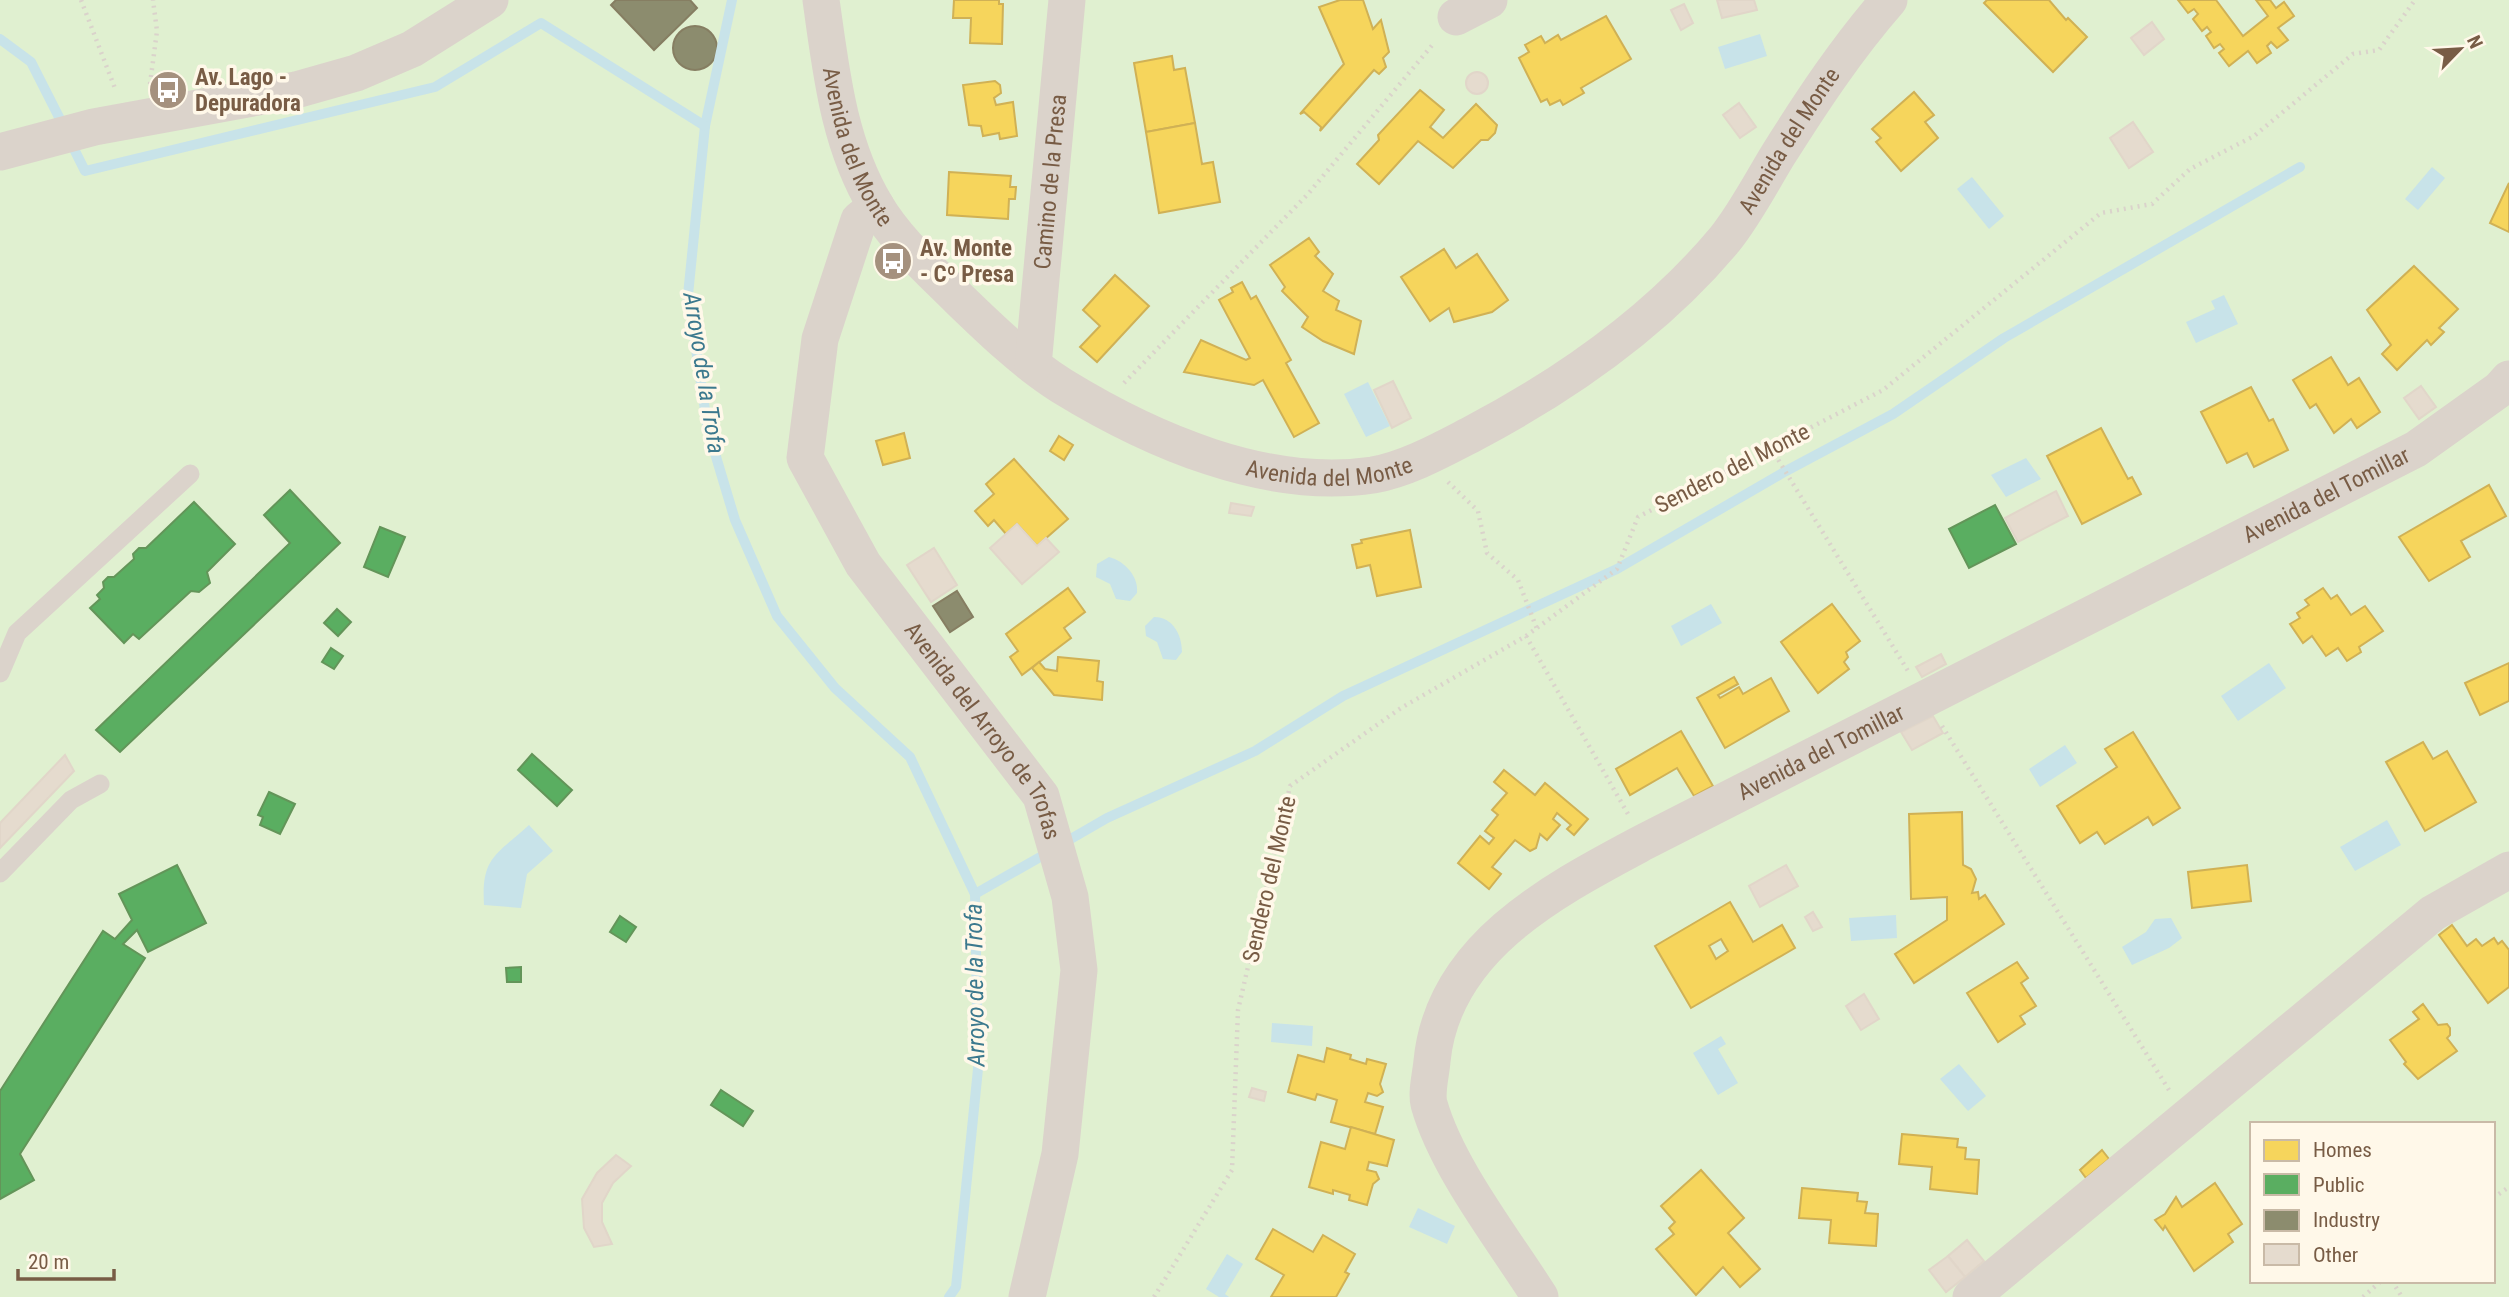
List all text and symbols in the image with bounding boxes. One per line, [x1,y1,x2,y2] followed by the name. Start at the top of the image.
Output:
[2425,14,2495,84] north arrow
[2462,32,2488,52] text: N
[1733,63,1846,219] street label: Avenida del Monte
[195,64,301,117] place label: Av. Lago - Depuradora
[817,65,898,232] street label: Avenida del Monte
[147,69,189,111] bus stop icon: Av. Lago - Depuradora
[1029,93,1072,271] street label: Camino de la Presa
[920,235,1014,288] place label: Av. Monte - Cº Presa
[872,240,914,282] bus stop icon: Av. Monte - Cº Presa
[677,289,731,456] water label: Arroyo de la Trofa
[1650,418,1814,519] street label: Sendero del Monte
[2239,442,2414,549] street label: Avenida del Tomillar
[1243,451,1416,492] street label: Avenida del Monte
[899,617,1066,843] street label: Avenida del Arroyo de Trofas
[1733,699,1909,806] street label: Avenida del Tomillar
[1237,793,1302,965] street label: Sendero del Monte
[960,903,990,1068] water label: Arroyo de la Trofa
[2250,1122,2495,1283] legend
[2313,1138,2372,1162] text: Homes
[2313,1173,2365,1197] text: Public
[2313,1208,2380,1232] text: Industry
[18,1238,114,1282] scale bar
[2313,1243,2358,1267] text: Other
[28,1250,69,1274] text: 20 m

